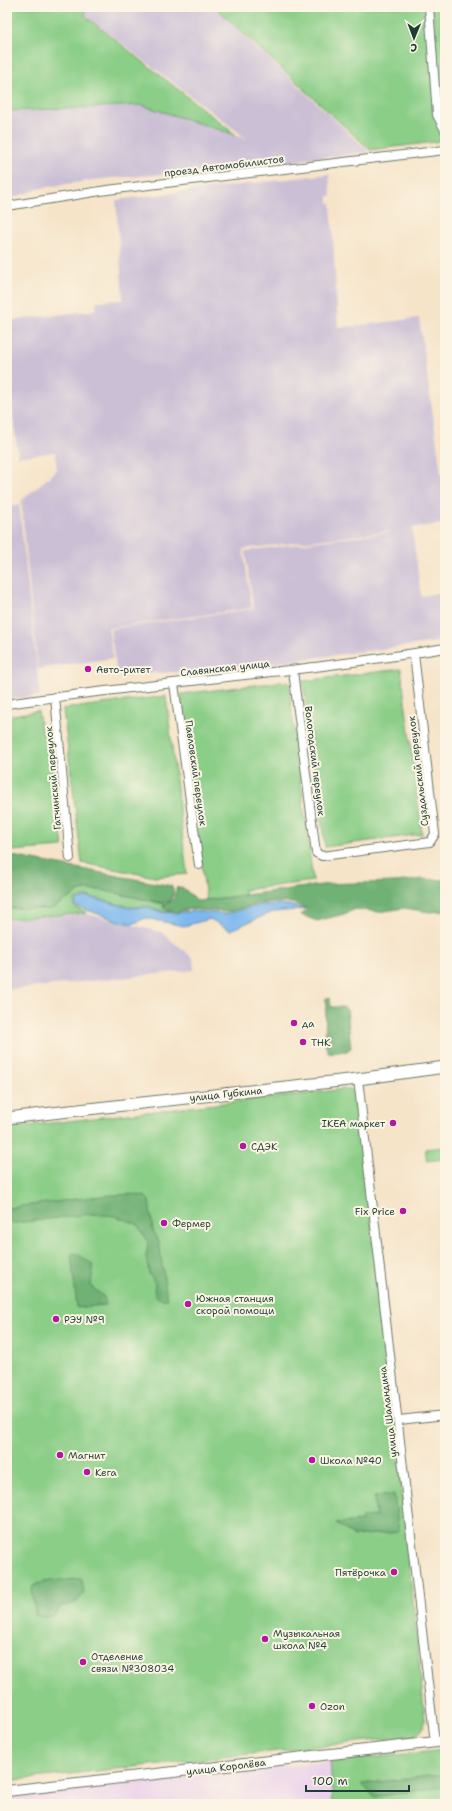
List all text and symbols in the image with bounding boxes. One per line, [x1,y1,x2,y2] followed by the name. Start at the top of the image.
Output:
[394,18,434,58] north arrow
[410,40,417,55] text: С
[163,152,285,180] street label: проезд Автомобилистов
[180,657,271,679] street label: Славянская улица
[96,663,151,676] place label: Авто-ритет
[83,664,93,674] marker: Авто-ритет
[302,705,328,817] street label: Вологодский переулок
[405,714,431,827] street label: Суздальский переулок
[182,719,210,827] street label: Павловский переулок
[42,725,64,830] street label: Гатчинский переулок
[302,1017,315,1030] place label: да
[289,1018,299,1028] marker: да
[311,1036,331,1049] place label: ТНК
[298,1037,308,1047] marker: ТНК
[189,1084,264,1104] street label: улица Губкина
[322,1117,386,1130] place label: IKEA маркет
[388,1118,398,1128] marker: IKEA маркет
[251,1140,278,1153] place label: СДЭК
[238,1141,248,1151] marker: СДЭК
[355,1205,395,1218] place label: Fix Price
[398,1206,408,1216] marker: Fix Price
[172,1217,211,1230] place label: Фермер
[159,1218,169,1228] marker: Фермер
[196,1292,275,1317] place label: Южная станция скорой помощи
[183,1299,193,1309] marker: Южная станция скорой помощи
[64,1313,105,1326] place label: РЭУ №9
[51,1314,61,1324] marker: РЭУ №9
[376,1365,400,1458] street label: улица Шаландина
[68,1449,106,1462] place label: Магнит
[55,1450,65,1460] marker: Магнит
[320,1454,382,1467] place label: Школа №40
[307,1455,317,1465] marker: Школа №40
[95,1466,118,1479] place label: Кега
[82,1467,92,1477] marker: Кега
[335,1566,387,1579] place label: Пятёрочка
[389,1567,399,1577] marker: Пятёрочка
[273,1627,340,1652] place label: Музыкальная школа №4
[260,1634,270,1644] marker: Музыкальная школа №4
[91,1650,174,1675] place label: Отделение связи №308034
[78,1657,88,1667] marker: Отделение связи №308034
[320,1700,345,1713] place label: Ozon
[307,1701,317,1711] marker: Ozon
[186,1756,267,1778] street label: улица Королёва
[306,1767,409,1793] scale bar
[312,1773,348,1789] text: 100 m

